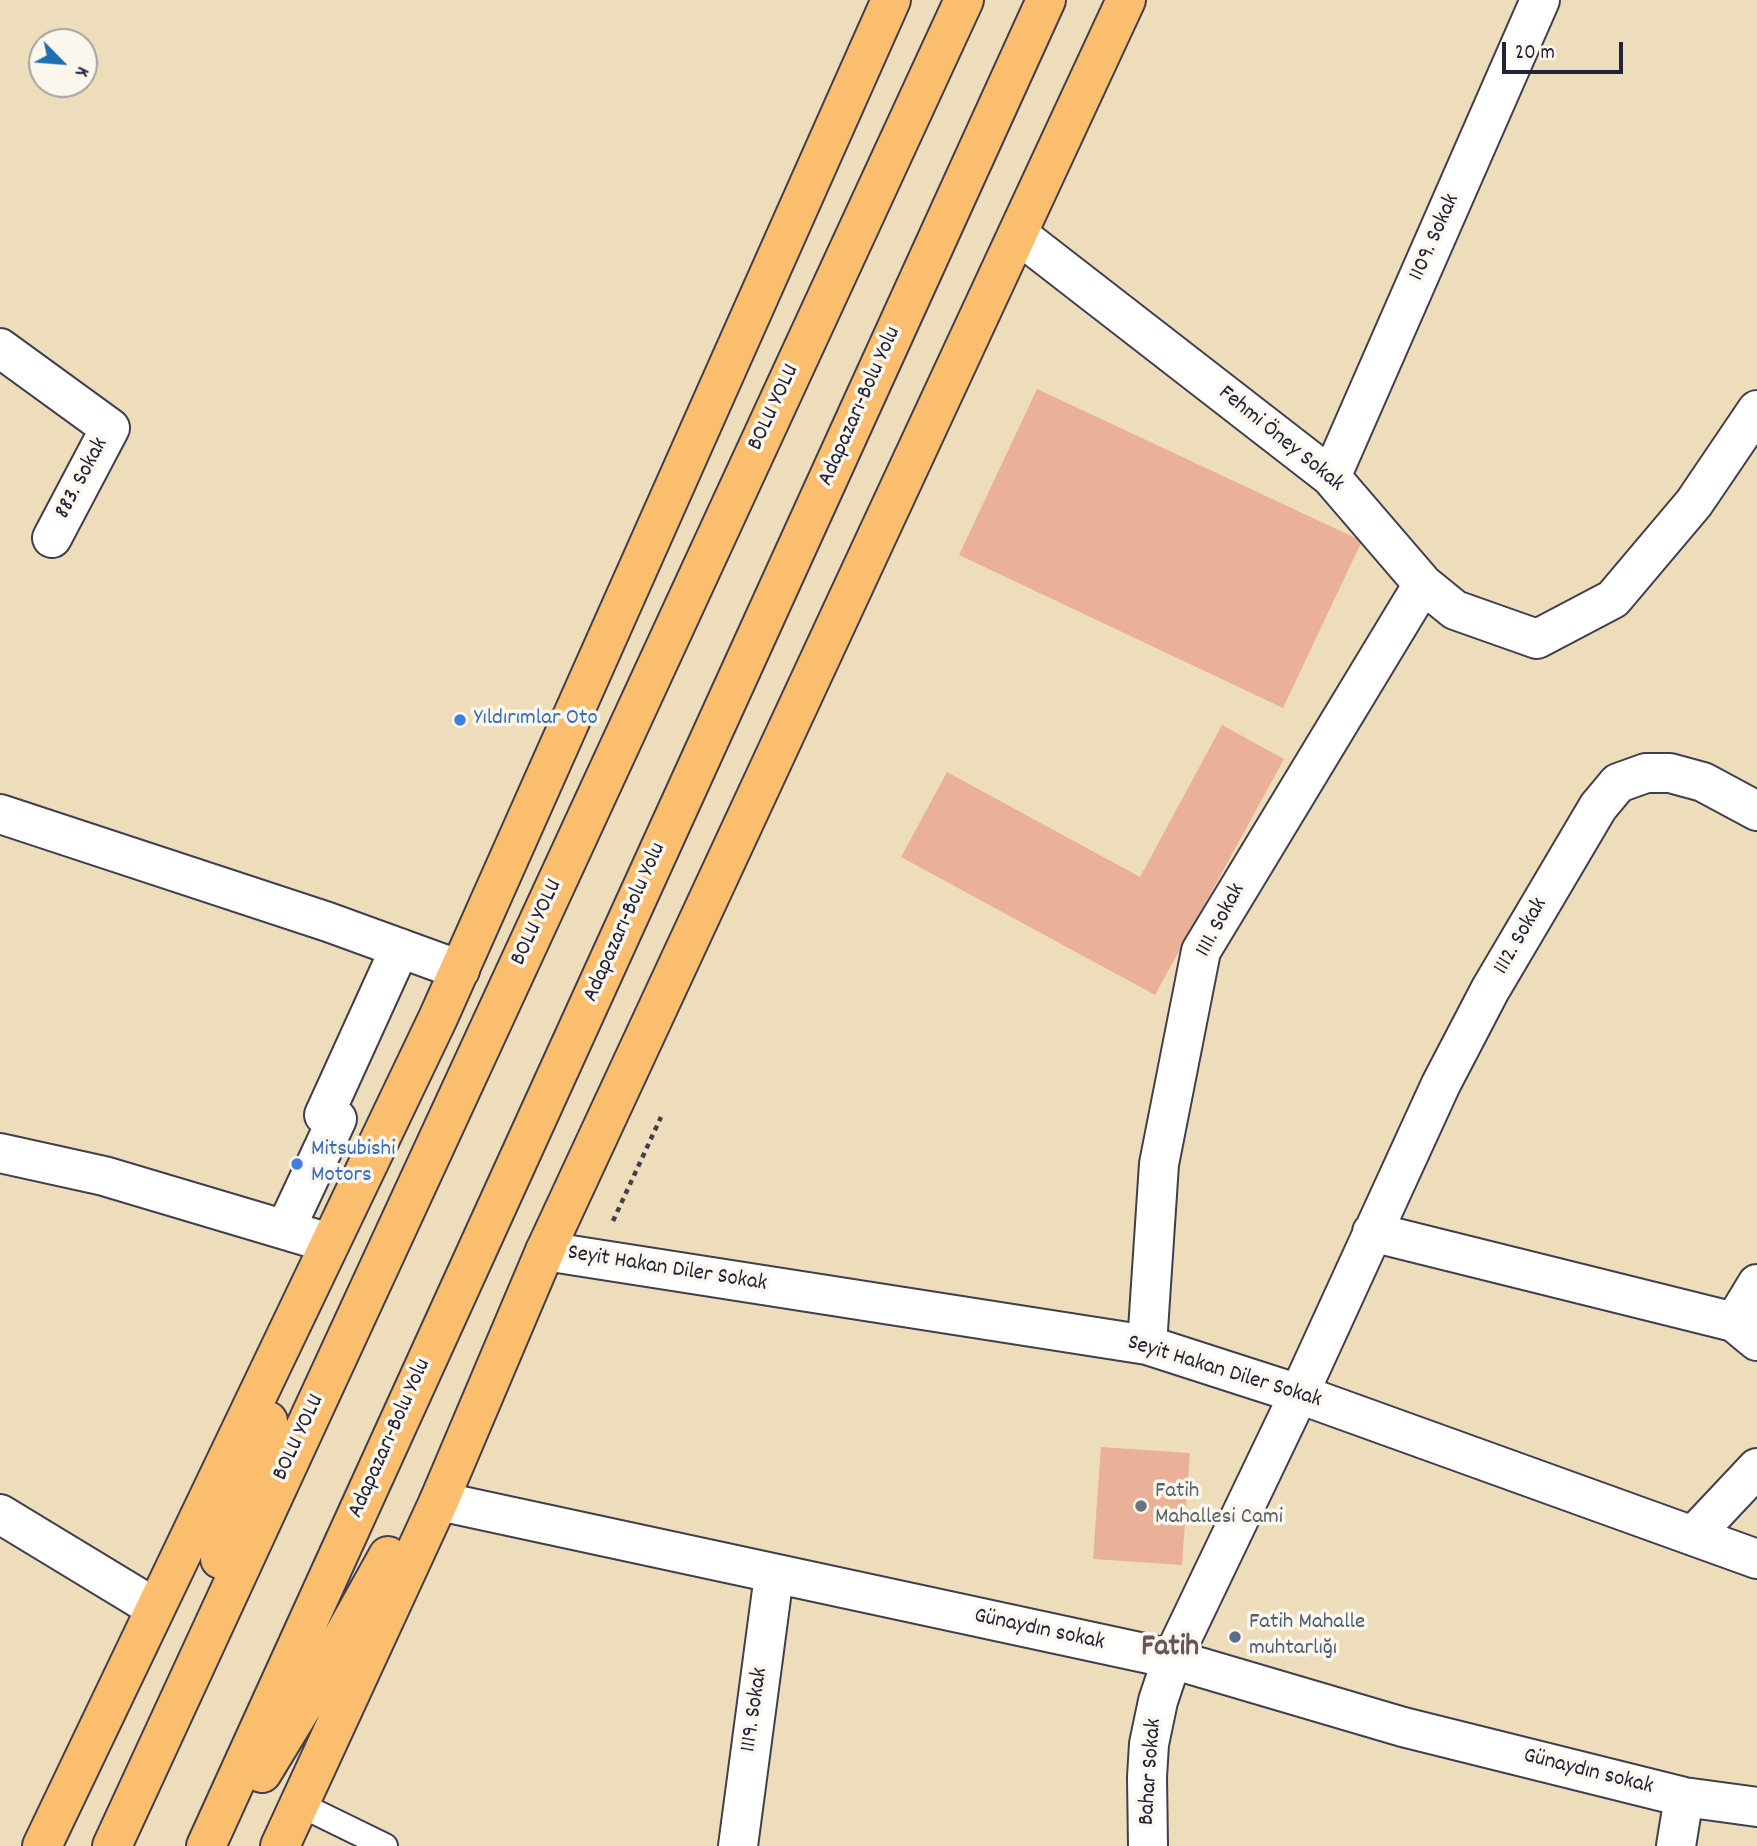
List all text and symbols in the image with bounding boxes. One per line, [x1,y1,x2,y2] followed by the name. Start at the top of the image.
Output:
[28,28,98,98] north arrow
[1505,28,1626,72] scale bar
[1515,39,1555,69] text: 20 m
[67,62,95,81] text: K
[1405,190,1467,286] street label: 1109. Sokak
[814,323,908,491] street label: Adapazarı-Bolu Yolu
[743,360,807,456] street label: BOLU YOLU
[1211,381,1349,499] street label: Fehmi Öney Sokak
[50,434,116,524] street label: 883. Sokak
[474,706,598,734] place label: Yıldırımlar Oto
[452,712,468,728] marker: Yıldırımlar Oto
[579,839,673,1007] street label: Adapazarı-Bolu Yolu
[506,875,570,971] street label: BOLU YOLU
[1191,880,1253,962] street label: 1111. Sokak
[1489,894,1555,980] street label: 1112. Sokak
[311,1137,395,1191] place label: Mitsubishi Motors
[289,1156,305,1172] marker: Mitsubishi Motors
[565,1241,769,1299] street label: Seyit Hakan Diler Sokak
[1124,1330,1324,1416] street label: Seyit Hakan Diler Sokak
[344,1355,438,1523] street label: Adapazarı-Bolu Yolu
[268,1390,332,1486] street label: BOLU YOLU
[1155,1479,1283,1533] place label: Fatih Mahallesi Cami
[1133,1498,1149,1514] marker: Fatih Mahallesi Cami
[971,1604,1107,1658] street label: Günaydın sokak
[1249,1610,1365,1664] place label: Fatih Mahalle muhtarlığı
[1227,1629,1243,1645] marker: Fatih Mahalle muhtarlığı
[1141,1632,1199,1668] district label: Fatih
[736,1666,776,1754] street label: 1119. Sokak
[1135,1718,1169,1826] street label: Bahar Sokak
[1520,1744,1656,1802] street label: Günaydın sokak

